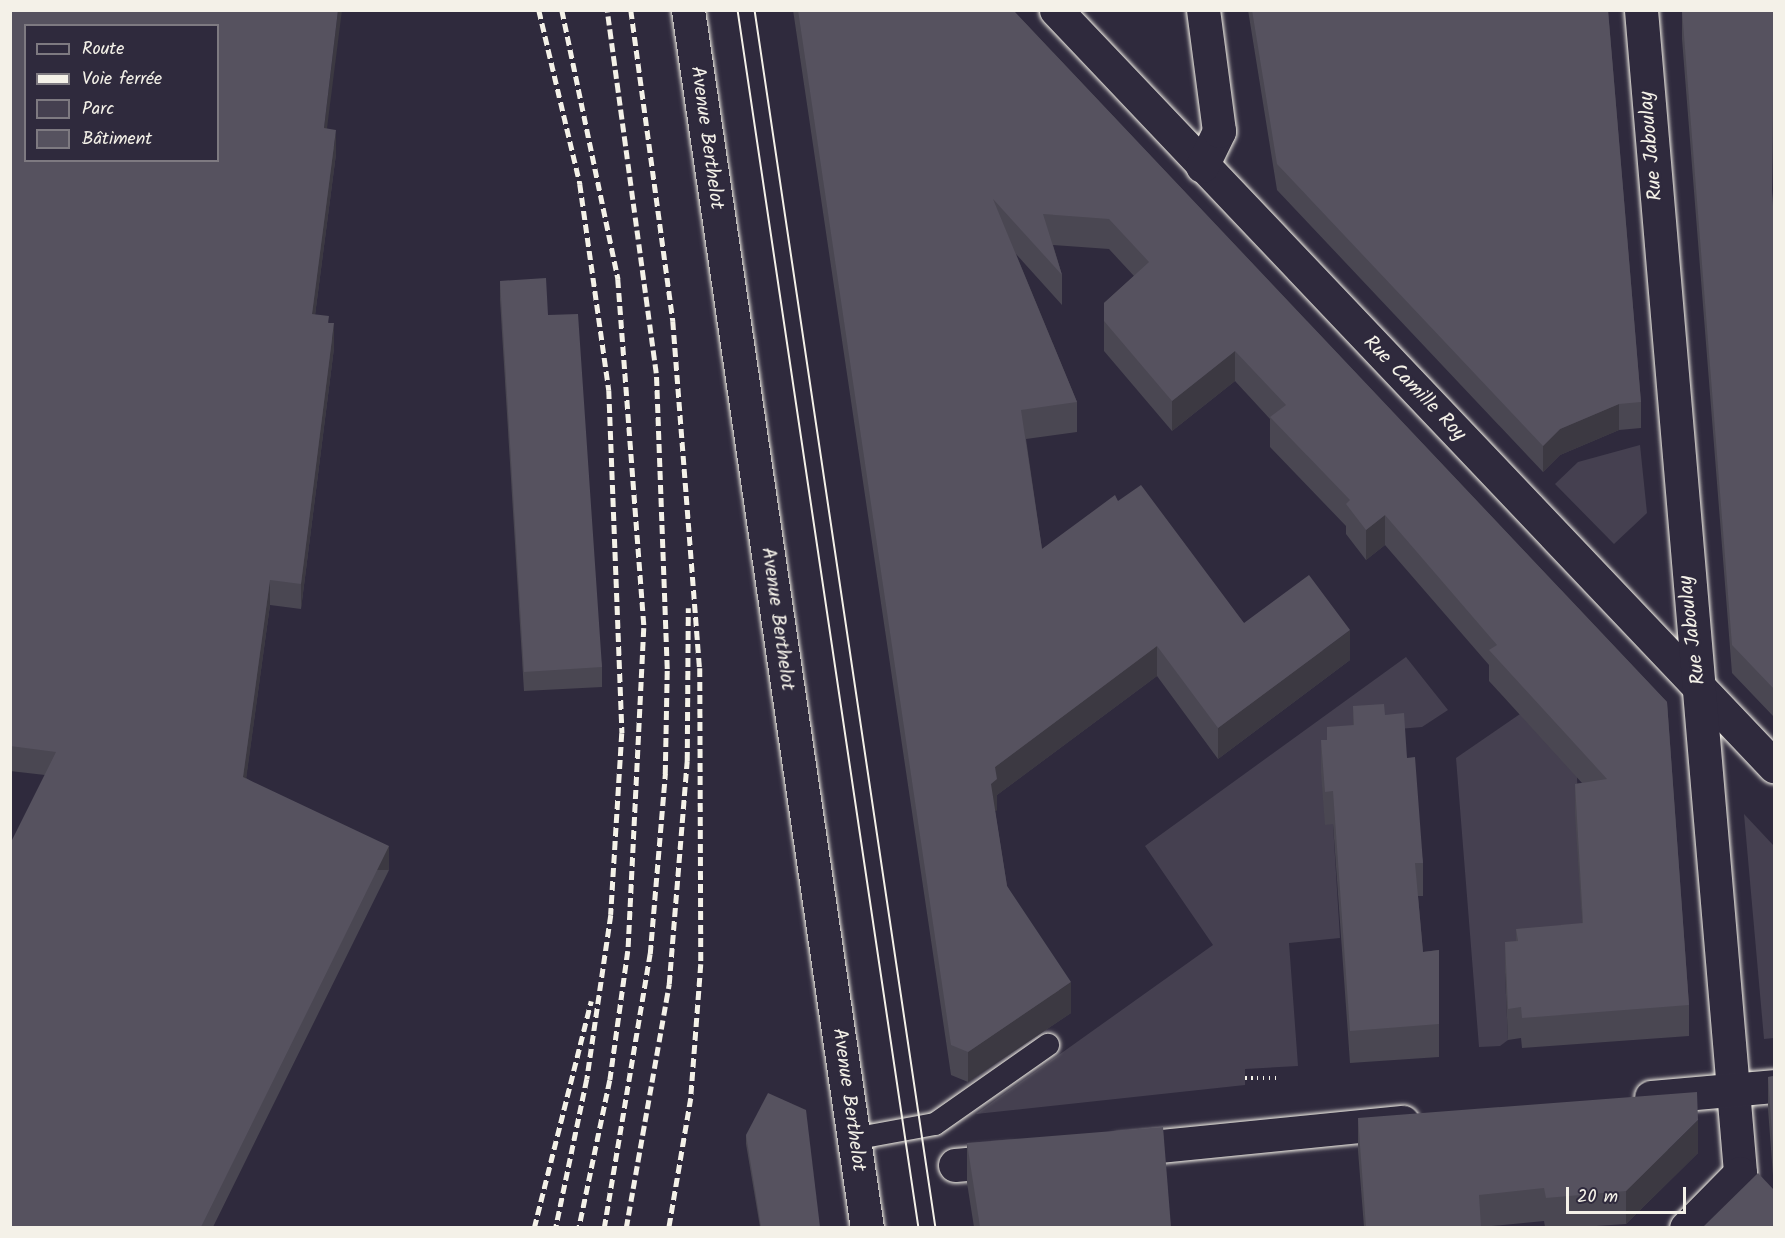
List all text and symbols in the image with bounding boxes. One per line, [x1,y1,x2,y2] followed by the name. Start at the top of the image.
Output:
[24,24,219,162] legend
[82,35,124,64] text: Route
[82,65,162,94] text: Voie ferrée
[684,65,728,211] street label: Avenue Berthelot
[1635,90,1669,202] street label: Rue Jaboulay
[82,95,114,124] text: Parc
[82,125,152,154] text: Bâtiment
[1358,331,1470,447] street label: Rue Camille Roy
[755,546,799,692] street label: Avenue Berthelot
[1674,574,1712,686] street label: Rue Jaboulay
[826,1027,870,1173] street label: Avenue Berthelot
[1569,1175,1689,1213] scale bar
[1577,1183,1618,1212] text: 20 m

